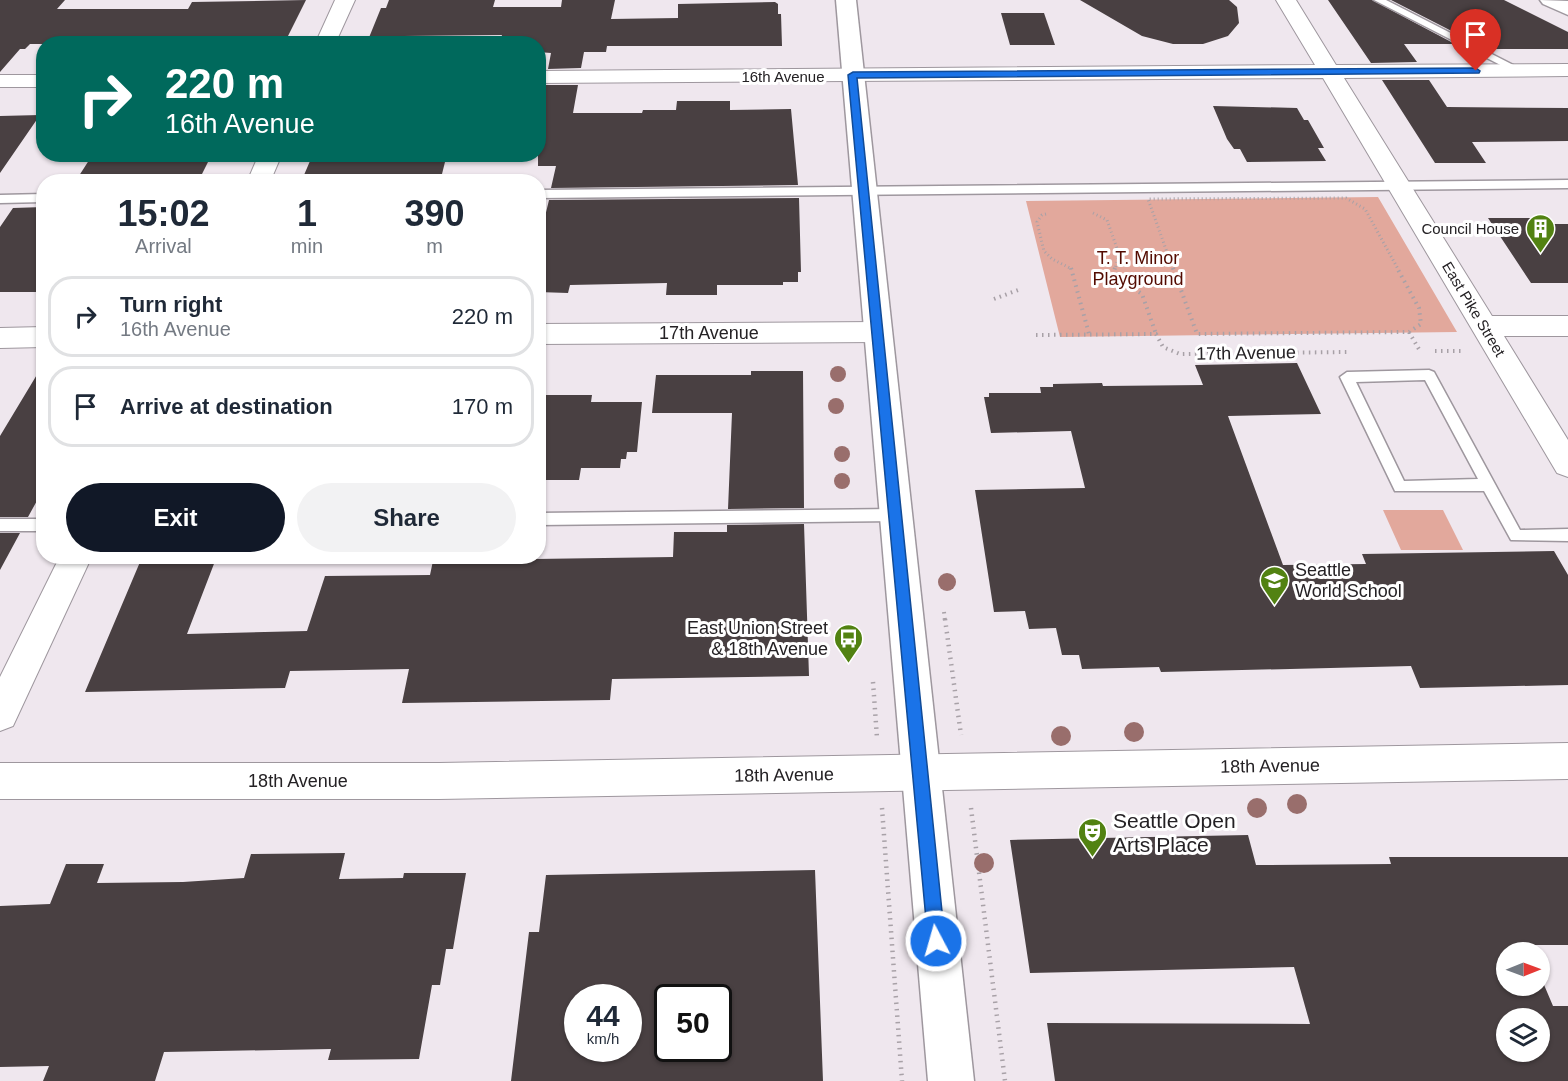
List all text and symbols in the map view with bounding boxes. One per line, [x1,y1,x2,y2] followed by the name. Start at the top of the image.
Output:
[1450,9,1501,71] pin
[1459,18,1492,51] icon: arrive
[66,60,144,138] icon: right
[165,60,284,107] text: 220 m
[741,68,825,85] street label: 16th Avenue
[165,109,315,139] text: 16th Avenue
[117,193,209,234] text: 15:02
[297,193,317,234] text: 1
[404,193,465,234] text: 390
[1524,212,1556,254] building icon: Council House
[1421,220,1519,237] place label: Council House
[135,235,192,257] text: Arrival
[291,235,323,257] text: min
[426,235,443,257] text: m
[1092,248,1184,289] park label: T. T. Minor Playground
[1439,259,1509,360] street label: East Pike Street
[120,292,222,317] text: Turn right
[69,300,102,333] icon: right
[452,304,513,329] text: 220 m
[120,318,231,340] text: 16th Avenue
[659,323,759,343] street label: 17th Avenue
[1196,342,1296,364] street label: 17th Avenue
[69,390,102,423] icon: arrive
[120,394,333,419] text: Arrive at destination
[452,394,513,419] text: 170 m
[66,483,285,552] button: Exit
[297,483,516,552] button: Share
[1295,560,1402,601] place label: Seattle World School
[1258,564,1290,606] school or university icon: Seattle World School
[687,618,828,659] place label: East Union Street & 18th Avenue
[833,622,865,664] bus stop icon: East Union Street & 18th Avenue
[1220,755,1320,777] street label: 18th Avenue
[734,764,834,786] street label: 18th Avenue
[248,771,348,791] street label: 18th Avenue
[1113,809,1236,856] place label: Seattle Open Arts Place
[1076,816,1108,858] theatre icon: Seattle Open Arts Place
[904,909,968,973] position arrow
[1496,942,1550,996] north arrow
[1496,942,1550,1062] map controls
[654,984,732,1062] speed limit sign: 50
[586,999,620,1032] text: 44
[1496,1008,1550,1062] button: layers
[587,1030,619,1047] text: km/h

